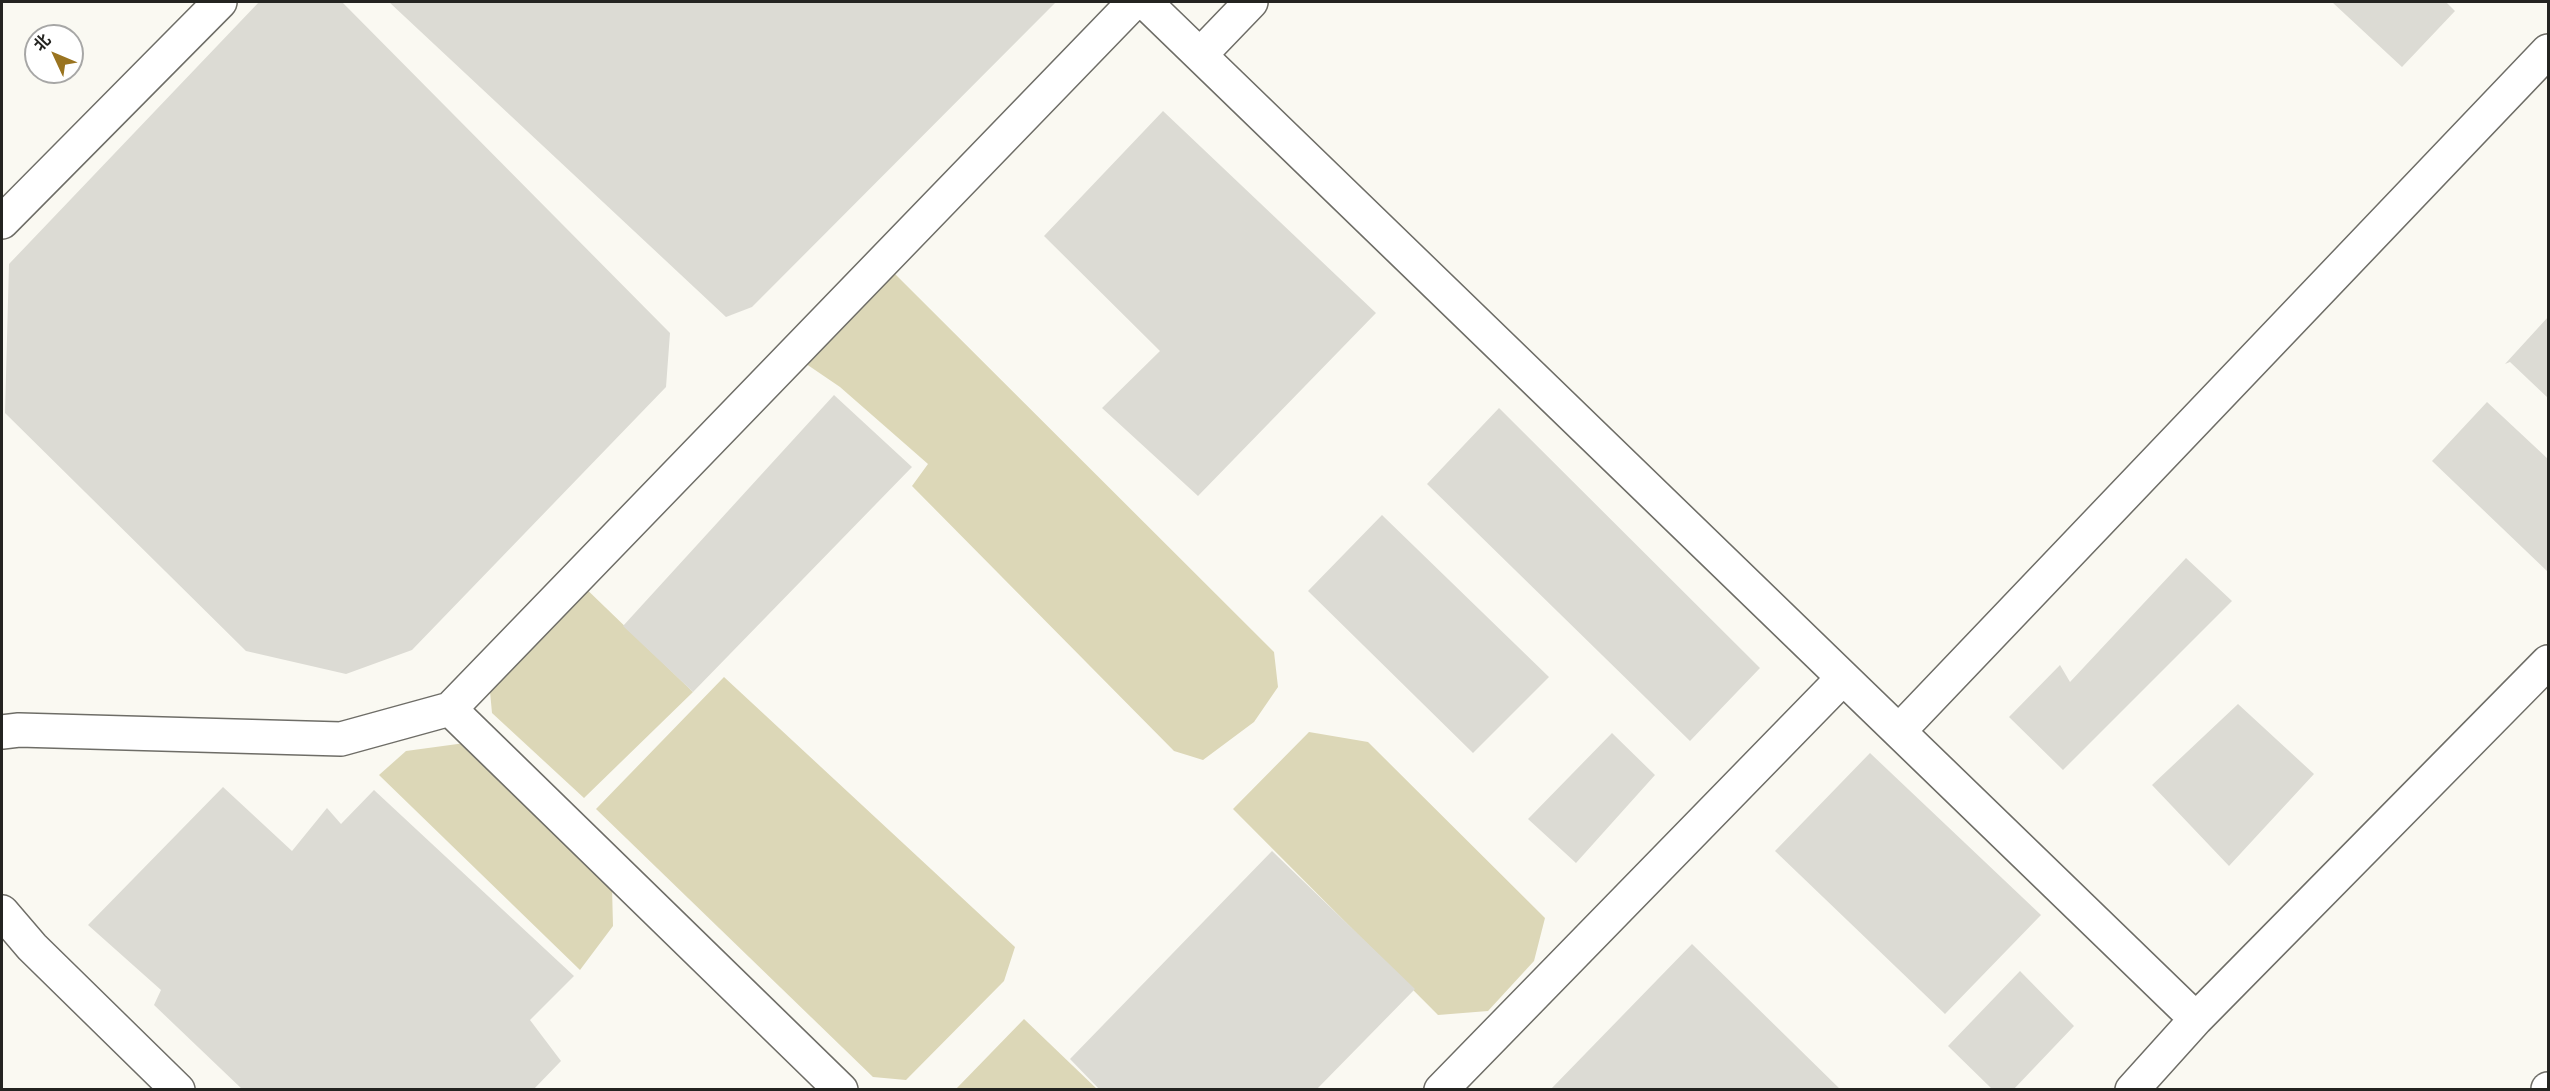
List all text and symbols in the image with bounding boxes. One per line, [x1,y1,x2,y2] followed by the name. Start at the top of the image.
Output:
[24,24,84,84] north arrow
[29,29,55,56] text: 北

